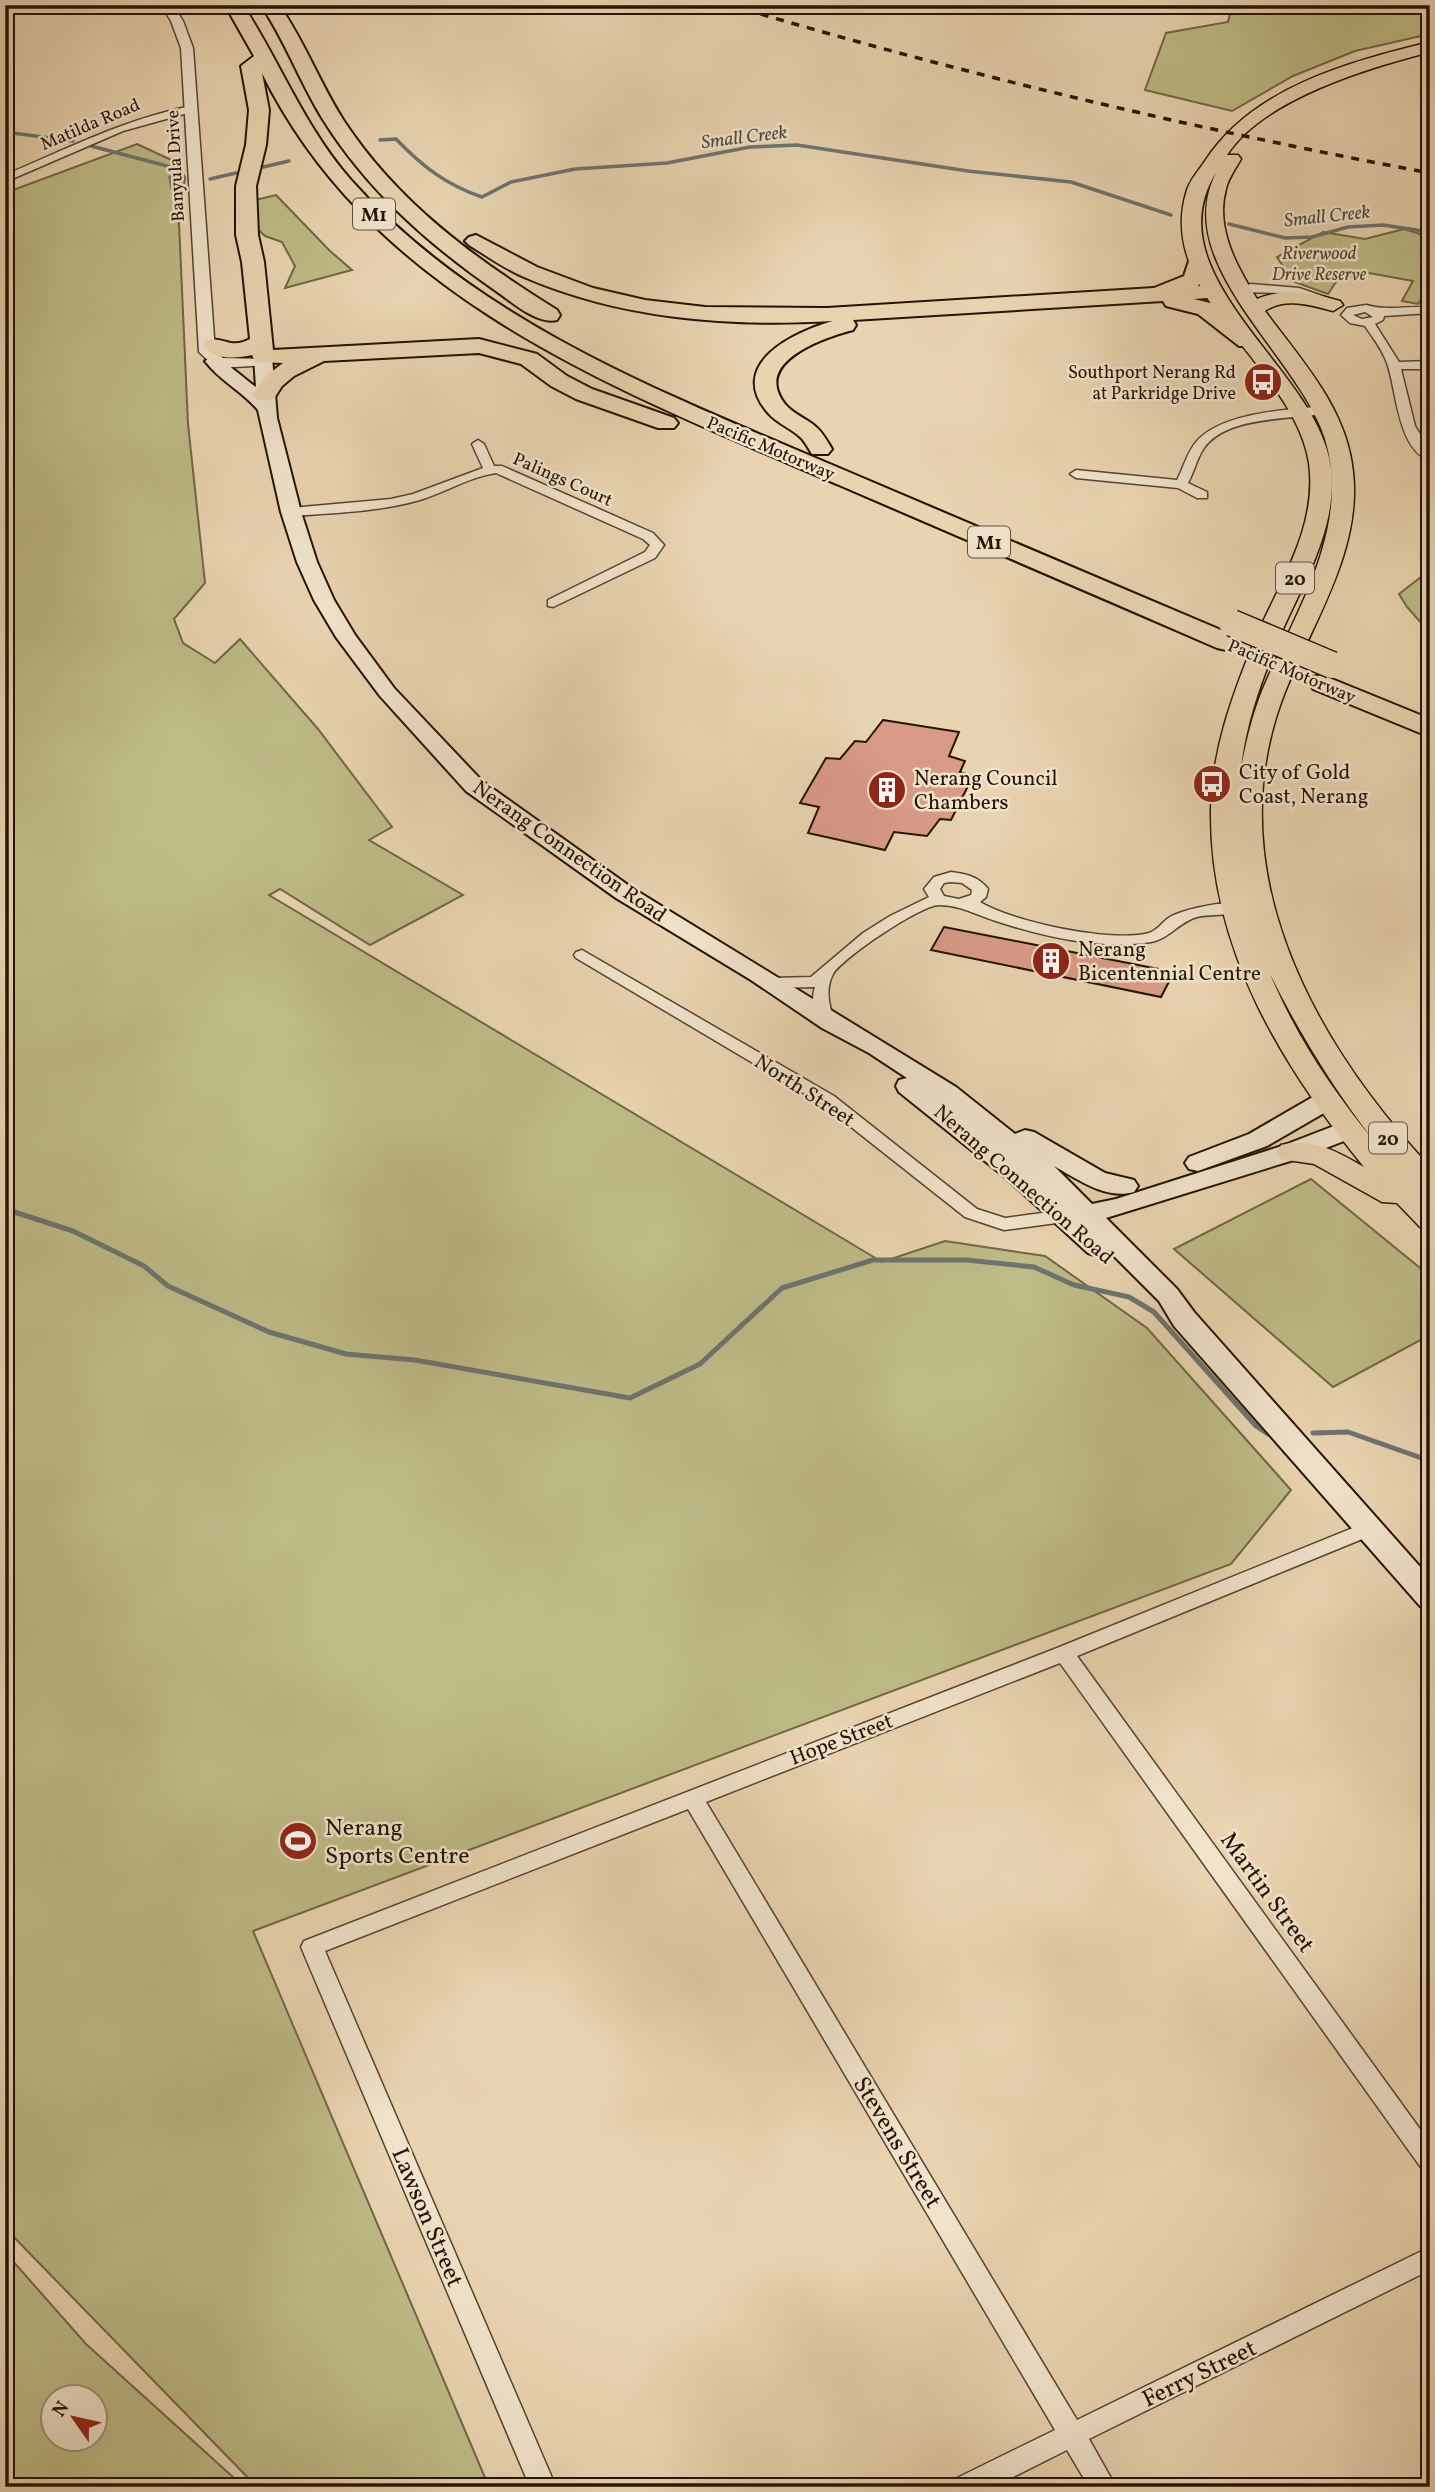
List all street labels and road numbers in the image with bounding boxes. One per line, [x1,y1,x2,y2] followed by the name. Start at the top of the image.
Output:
[37,93,144,158] street label: Matilda Road
[161,109,192,222] street label: Banyula Drive
[353,198,395,230] road number: M1
[702,411,839,488] street label: Pacific Motorway
[509,447,616,514] street label: Palings Court
[968,526,1010,558] road number: M1
[1276,562,1314,594] road number: 20
[1223,634,1360,711] street label: Pacific Motorway
[466,774,672,930] street label: Nerang Connection Road
[748,1048,860,1135] street label: North Street
[926,1099,1120,1272] street label: Nerang Connection Road
[1369,1122,1407,1154] road number: 20
[786,1707,897,1773] street label: Hope Street
[1211,1826,1322,1961] street label: Martin Street
[843,2071,949,2216] street label: Stevens Street
[382,2143,471,2293] street label: Lawson Street
[1137,2332,1263,2417] street label: Ferry Street

